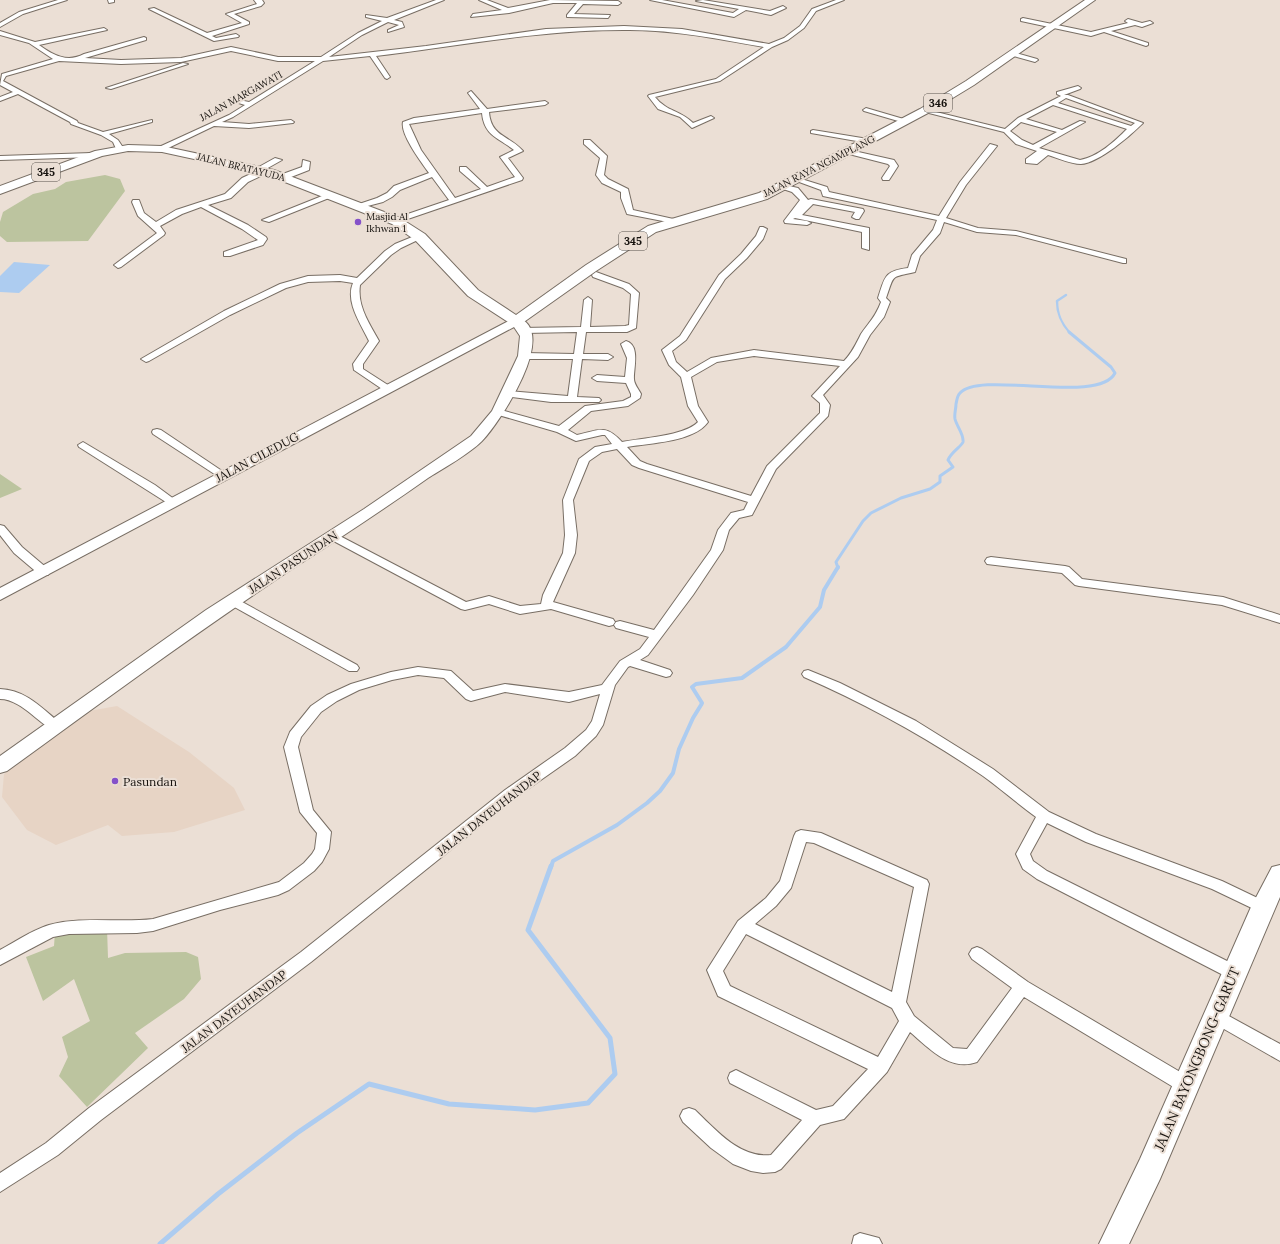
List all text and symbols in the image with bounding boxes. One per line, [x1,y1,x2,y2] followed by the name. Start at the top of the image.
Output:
[196,68,285,125] street label: JALAN MARGAWATI
[924,94,952,112] road number: 346
[760,132,877,200] street label: JALAN RAYA NGAMPLANG
[195,149,287,184] street label: JALAN BRATAYUDA
[32,163,60,181] road number: 345
[366,210,408,235] place label: Masjid Al Ikhwan 1
[353,217,363,227] marker: Masjid Al Ikhwan 1
[619,232,647,250] road number: 345
[212,429,301,486] street label: JALAN CILEDUG
[245,528,340,597] street label: JALAN PASUNDAN
[433,768,544,859] street label: JALAN DAYEUHANDAP
[123,774,177,789] place label: Pasundan
[110,776,120,786] marker: Pasundan
[1150,964,1244,1155] street label: JALAN BAYONGBONG-GARUT
[178,966,290,1056] street label: JALAN DAYEUHANDAP

